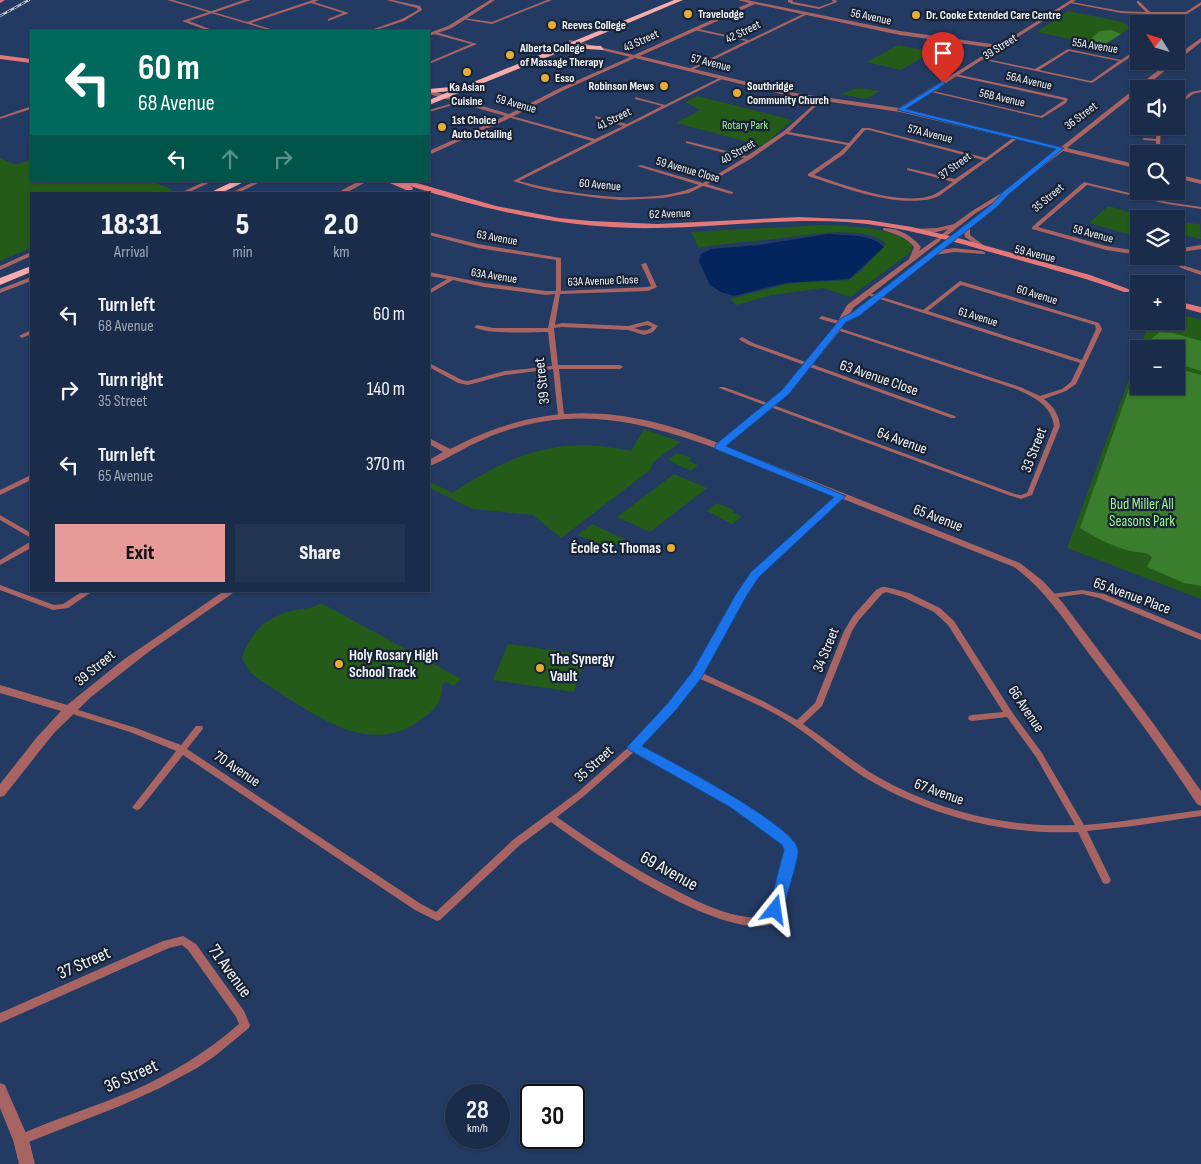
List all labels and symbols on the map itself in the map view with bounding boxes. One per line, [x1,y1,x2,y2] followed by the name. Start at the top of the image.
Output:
[849,5,893,29] street label: 56 Avenue
[698,7,744,22] place label: Travelodge
[682,8,694,20] marker: Travelodge
[926,8,1061,23] place label: Dr. Cooke Extended Care Centre
[910,9,922,21] marker: Dr. Cooke Extended Care Centre
[1130,15,1185,70] north arrow
[723,17,763,47] street label: 42 Street
[562,18,626,33] place label: Reeves College
[546,19,558,31] marker: Reeves College
[621,26,661,55] street label: 43 Street
[980,31,1020,63] street label: 39 Street
[922,32,964,83] pin
[1071,35,1119,57] street label: 55A Avenue
[519,41,603,70] place label: Alberta College of Massage Therapy
[504,49,516,61] marker: Alberta College of Massage Therapy
[689,51,733,75] street label: 57 Avenue
[461,66,473,78] marker: Ka Asian Cuisine
[1005,68,1053,94] street label: 56A Avenue
[555,71,575,86] place label: Esso
[539,72,551,84] marker: Esso
[588,79,654,94] place label: Robinson Mews
[747,79,829,108] place label: Southridge Community Church
[449,80,485,109] place label: Ka Asian Cuisine
[658,80,670,92] marker: Robinson Mews
[978,85,1027,111] street label: 56B Avenue
[731,87,743,99] marker: Southridge Community Church
[494,91,538,117] street label: 59 Avenue
[1062,99,1101,133] street label: 36 Street
[594,104,634,134] street label: 41 Street
[451,113,512,142] place label: 1st Choice Auto Detailing
[722,118,769,133] park label: Rotary Park
[436,121,448,133] marker: 1st Choice Auto Detailing
[906,121,954,147] street label: 57A Avenue
[718,136,758,168] street label: 40 Street
[936,149,975,183] street label: 37 Street
[654,154,722,186] street label: 59 Avenue Close
[578,176,622,194] street label: 60 Avenue
[1029,180,1067,216] street label: 35 Street
[649,206,691,222] street label: 62 Avenue
[1071,221,1115,247] street label: 58 Avenue
[475,227,519,249] street label: 63 Avenue
[1013,242,1057,266] street label: 59 Avenue
[470,265,518,287] street label: 63A Avenue
[567,272,639,290] street label: 63A Avenue Close
[1015,282,1059,308] street label: 60 Avenue
[956,304,1000,330] street label: 61 Avenue
[530,356,554,405] street label: 39 Street
[837,356,921,400] street label: 63 Avenue Close
[874,423,930,459] street label: 64 Avenue
[1017,424,1051,475] street label: 33 Street
[1109,495,1175,531] park label: Bud Miller All Seasons Park
[910,500,966,536] street label: 65 Avenue
[571,539,661,558] place label: École St. Thomas
[665,542,677,554] marker: École St. Thomas
[1091,573,1173,619] street label: 65 Avenue Place
[808,624,844,675] street label: 34 Street
[71,645,119,690] street label: 39 Street
[349,646,438,682] place label: Holy Rosary High School Track
[550,650,615,686] place label: The Synergy Vault
[333,658,345,670] marker: Holy Rosary High School Track
[534,662,546,674] marker: The Synergy Vault
[1004,682,1048,736] street label: 66 Avenue
[570,741,618,787] street label: 35 Street
[210,747,264,791] street label: 70 Avenue
[911,774,967,810] street label: 67 Avenue
[637,847,701,895] street label: 69 Avenue
[748,883,800,935] position arrow
[204,940,256,1002] street label: 71 Avenue
[54,942,114,984] street label: 37 Street
[101,1055,161,1097] street label: 36 Street
[520,1084,585,1149] speed limit sign: 30

